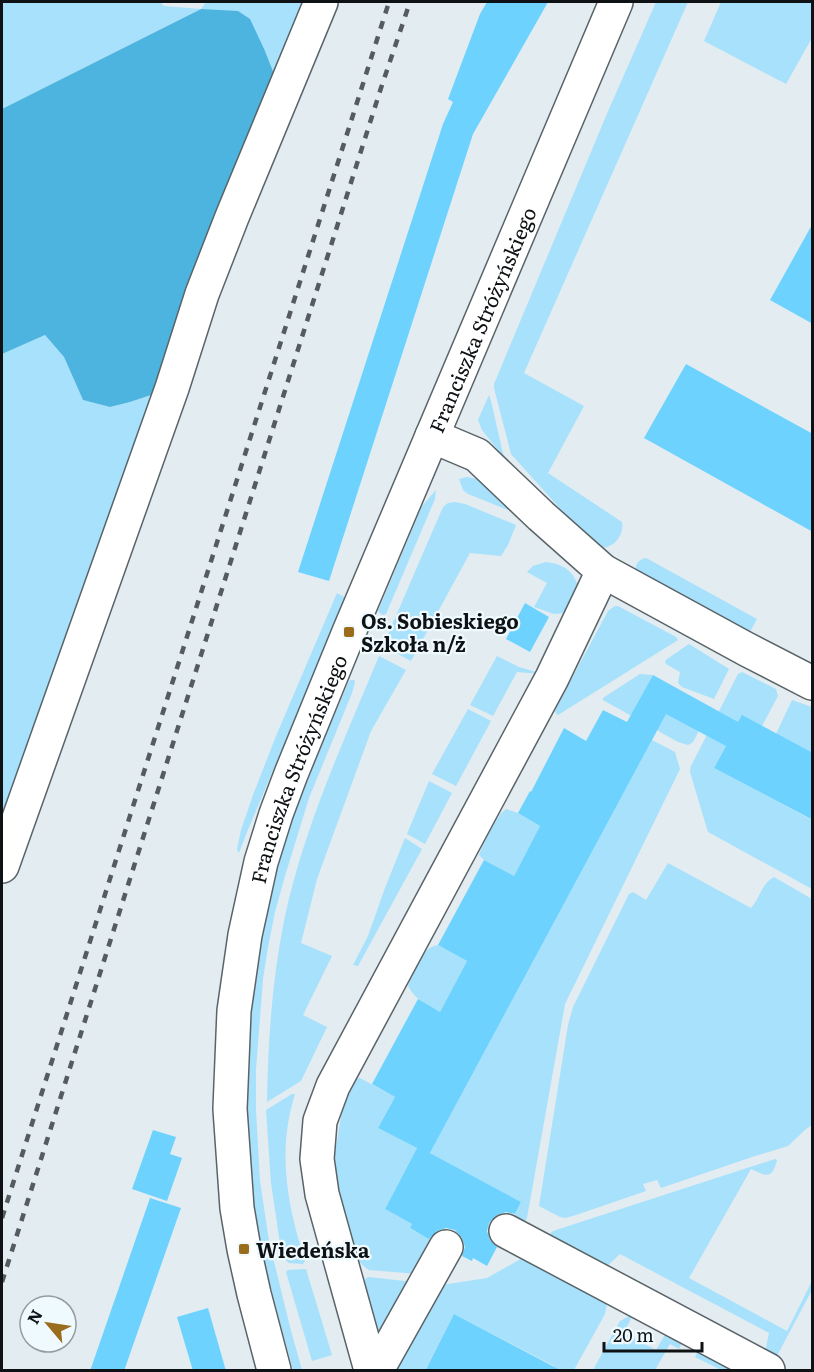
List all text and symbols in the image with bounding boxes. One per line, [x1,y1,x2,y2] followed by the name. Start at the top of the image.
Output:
[420,202,543,437] street label: Franciszka Stróżyńskiego
[361,605,519,658] place label: Os. Sobieskiego Szkoła n/ż
[342,625,356,639] marker: Os. Sobieskiego Szkoła n/ż
[242,650,353,886] street label: Franciszka Stróżyńskiego
[256,1234,370,1264] place label: Wiedeńska
[237,1242,251,1256] marker: Wiedeńska
[18,1294,78,1354] north arrow
[20,1305,48,1328] text: N
[604,1315,702,1353] scale bar
[613,1321,654,1348] text: 20 m

